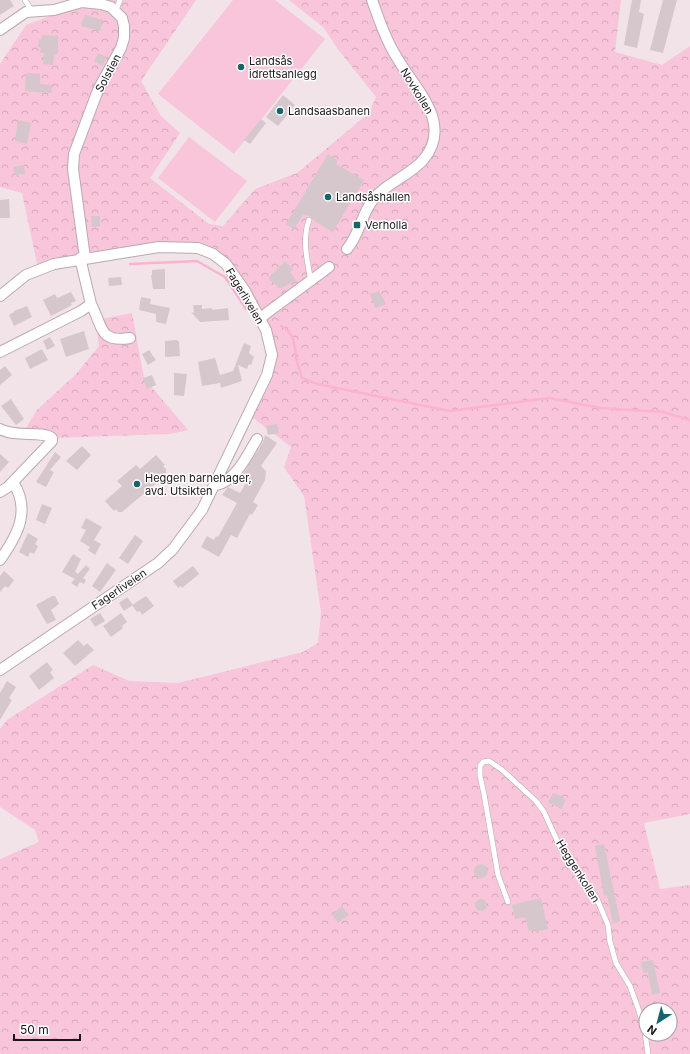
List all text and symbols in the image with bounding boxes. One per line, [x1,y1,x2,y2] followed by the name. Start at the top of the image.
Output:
[92,51,124,95] street label: Solstien
[249,54,317,81] place label: Landsås idrettsanlegg
[236,62,246,72] marker: Landsås idrettsanlegg
[397,65,437,117] street label: Novkollen
[288,104,370,118] place label: Landsaasbanen
[275,106,285,116] marker: Landsaasbanen
[336,190,410,204] place label: Landsåshallen
[323,192,333,202] marker: Landsåshallen
[365,218,407,232] place label: Verholla
[352,220,362,230] marker: Verholla
[223,265,267,327] street label: Fagerliveien
[145,471,252,498] place label: Heggen barnehager, avd. Utsikten
[132,479,142,489] marker: Heggen barnehager, avd. Utsikten
[89,566,149,612] street label: Fagerliveien
[553,837,603,905] street label: Heggenkollen
[638,1002,678,1042] north arrow
[14,1016,80,1042] scale bar
[20,1022,49,1037] text: 50 m
[645,1022,660,1038] text: N

